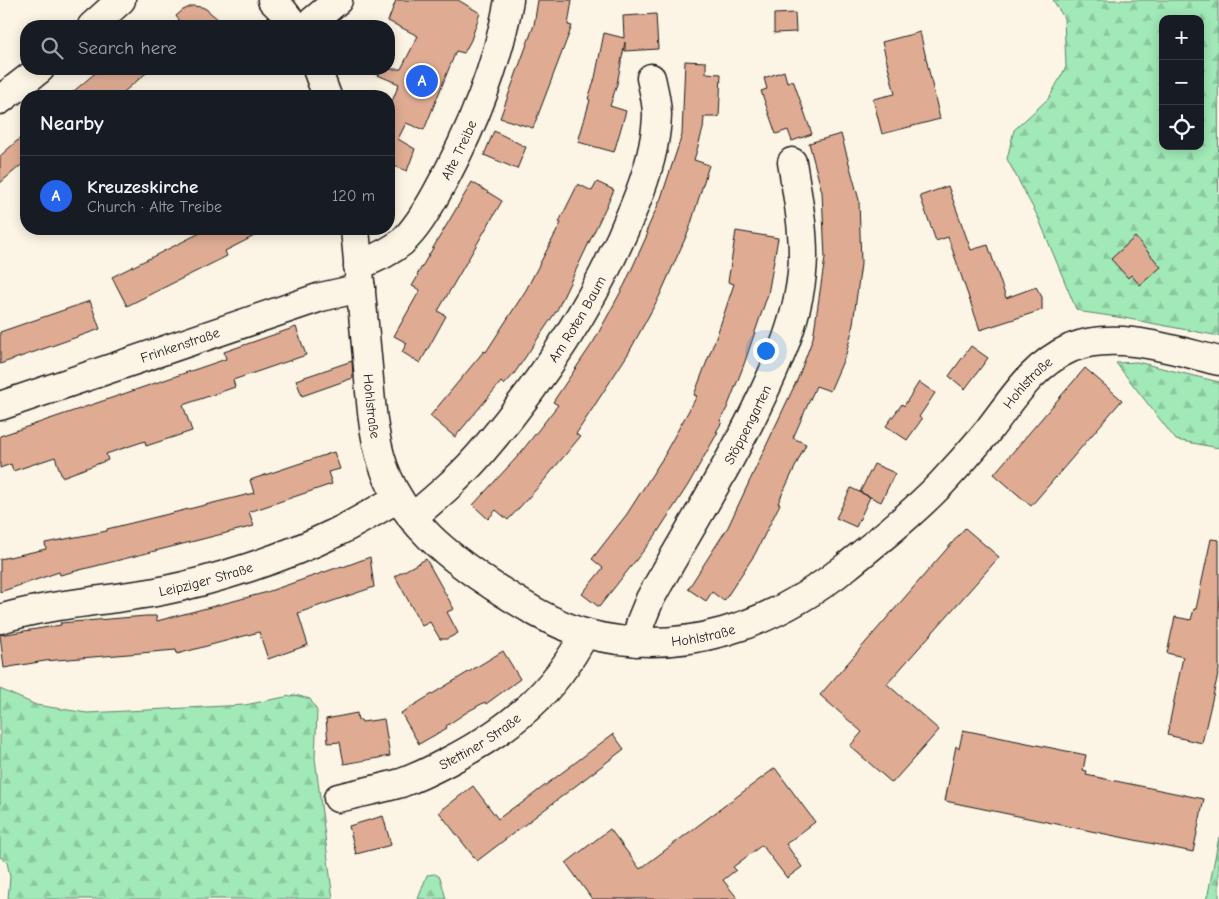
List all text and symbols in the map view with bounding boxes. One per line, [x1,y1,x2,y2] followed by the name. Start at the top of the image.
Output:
[1159,15,1204,150] map controls
[1159,15,1204,60] button: +
[20,20,395,75] search box
[38,34,66,62] icon: search
[78,37,177,59] text: Search here
[1159,60,1204,105] button: −
[406,62,438,100] pin: A
[1159,105,1204,150] button: locate
[40,111,104,135] text: Nearby
[437,118,480,183] street label: Alte Treibe
[87,176,198,198] text: Kreuzeskirche
[52,187,60,205] text: A
[332,187,375,205] text: 120 m
[87,198,222,216] text: Church · Alte Treibe
[545,273,610,366] street label: Am Roten Baum
[138,324,222,367] street label: Frinkenstraße
[753,338,779,364] your location
[1000,353,1056,412] street label: Hohlstraße
[360,373,384,440] street label: Hohlstraße
[721,383,775,468] street label: Stöppengarten
[158,559,255,600] street label: Leipziger Straße
[670,621,737,650] street label: Hohlstraße
[436,710,524,774] street label: Stettiner Straße

